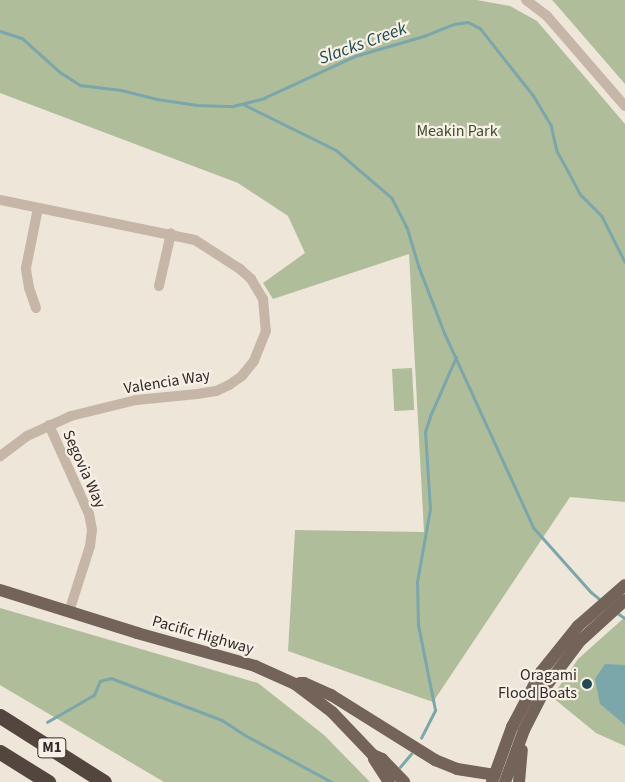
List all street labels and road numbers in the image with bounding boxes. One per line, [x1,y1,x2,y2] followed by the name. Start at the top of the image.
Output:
[123,366,211,398] street label: Valencia Way
[58,427,110,511] street label: Segovia Way
[150,611,256,659] street label: Pacific Highway
[37,736,67,760] road number: M1

